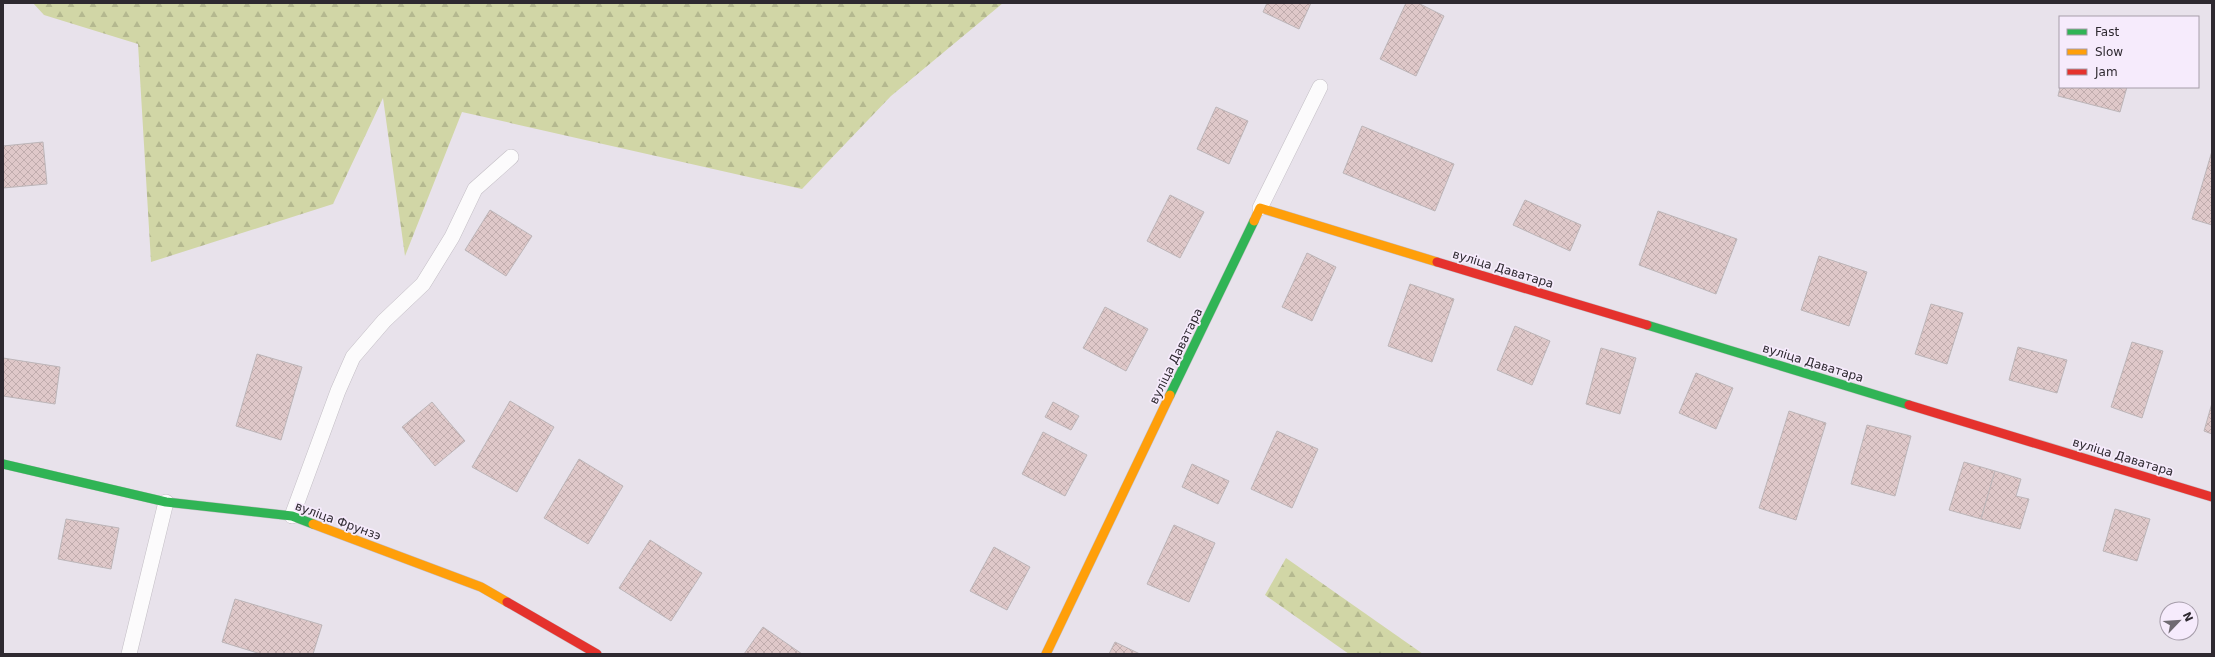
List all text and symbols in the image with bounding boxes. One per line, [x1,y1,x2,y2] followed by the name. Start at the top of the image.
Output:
[2059,16,2199,88] legend
[2095,25,2119,39] text: Fast
[2095,45,2123,59] text: Slow
[2094,65,2118,79] text: Jam
[1451,247,1555,291] street label: вуліца Даватара
[1147,306,1205,406] street label: вуліца Даватара
[1761,341,1865,385] street label: вуліца Даватара
[2071,435,2175,479] street label: вуліца Даватара
[293,499,383,543] street label: вуліца Фрунзэ
[2159,601,2199,641] north arrow
[2180,610,2195,624] text: N

